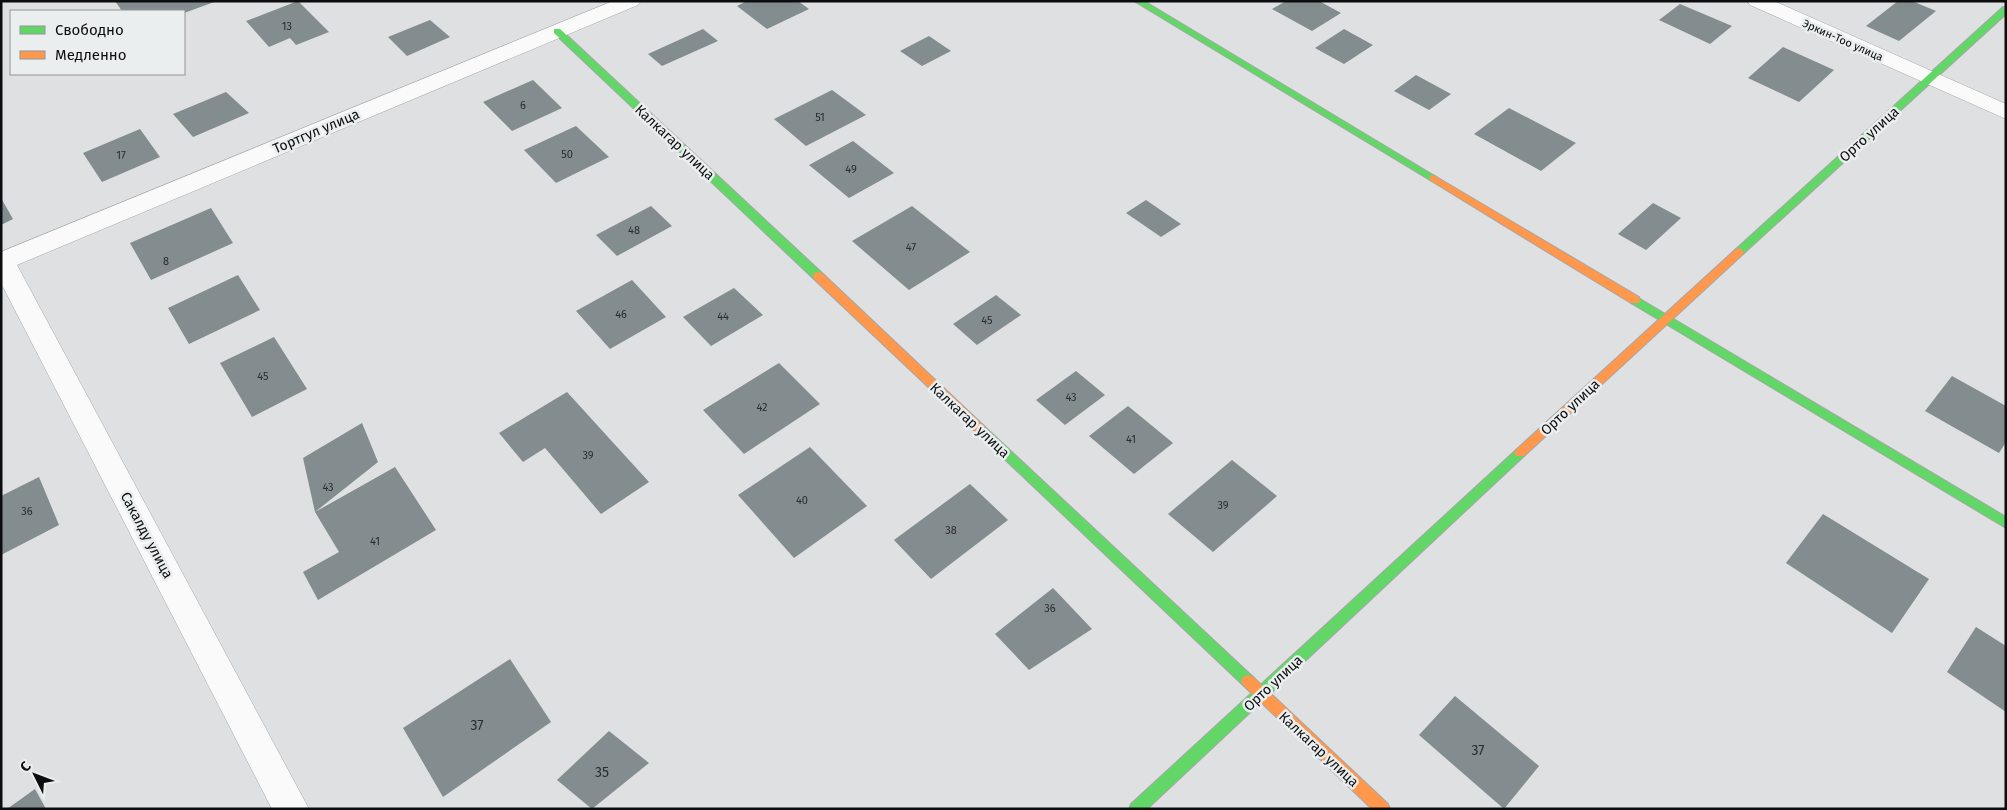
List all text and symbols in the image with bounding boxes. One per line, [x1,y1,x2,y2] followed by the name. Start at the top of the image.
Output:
[10,10,185,75] legend
[1801,17,1885,64] street label: Эркин-Тоо улица
[282,20,292,33] house number: 13
[55,21,124,39] text: Свободно
[55,46,127,64] text: Медленно
[520,99,526,112] house number: 6
[631,101,718,184] street label: Калкагар улица
[1836,103,1903,166] street label: Орто улица
[270,106,362,157] street label: Тортгул улица
[815,111,825,124] house number: 51
[561,148,573,161] house number: 50
[116,149,126,162] house number: 17
[845,163,857,176] house number: 49
[628,224,640,237] house number: 48
[906,241,916,254] house number: 47
[163,255,169,268] house number: 8
[615,308,627,321] house number: 46
[717,310,729,323] house number: 44
[981,314,993,327] house number: 45
[257,370,269,383] house number: 45
[1537,376,1603,439] street label: Орто улица
[926,379,1013,462] street label: Калкагар улица
[1065,391,1077,404] house number: 43
[756,401,768,414] house number: 42
[1126,433,1136,446] house number: 41
[582,449,594,462] house number: 39
[322,481,334,494] house number: 43
[117,489,176,581] street label: Сакалду улица
[796,494,808,507] house number: 40
[1217,499,1229,512] house number: 39
[21,505,33,518] house number: 36
[945,524,957,537] house number: 38
[370,535,380,548] house number: 41
[1044,602,1056,615] house number: 36
[1240,652,1306,715] street label: Орто улица
[1275,708,1362,791] street label: Калкагар улица
[470,717,484,734] house number: 37
[1471,742,1485,759] house number: 37
[10,750,60,800] north arrow
[17,758,35,775] text: С
[595,764,609,781] house number: 35

